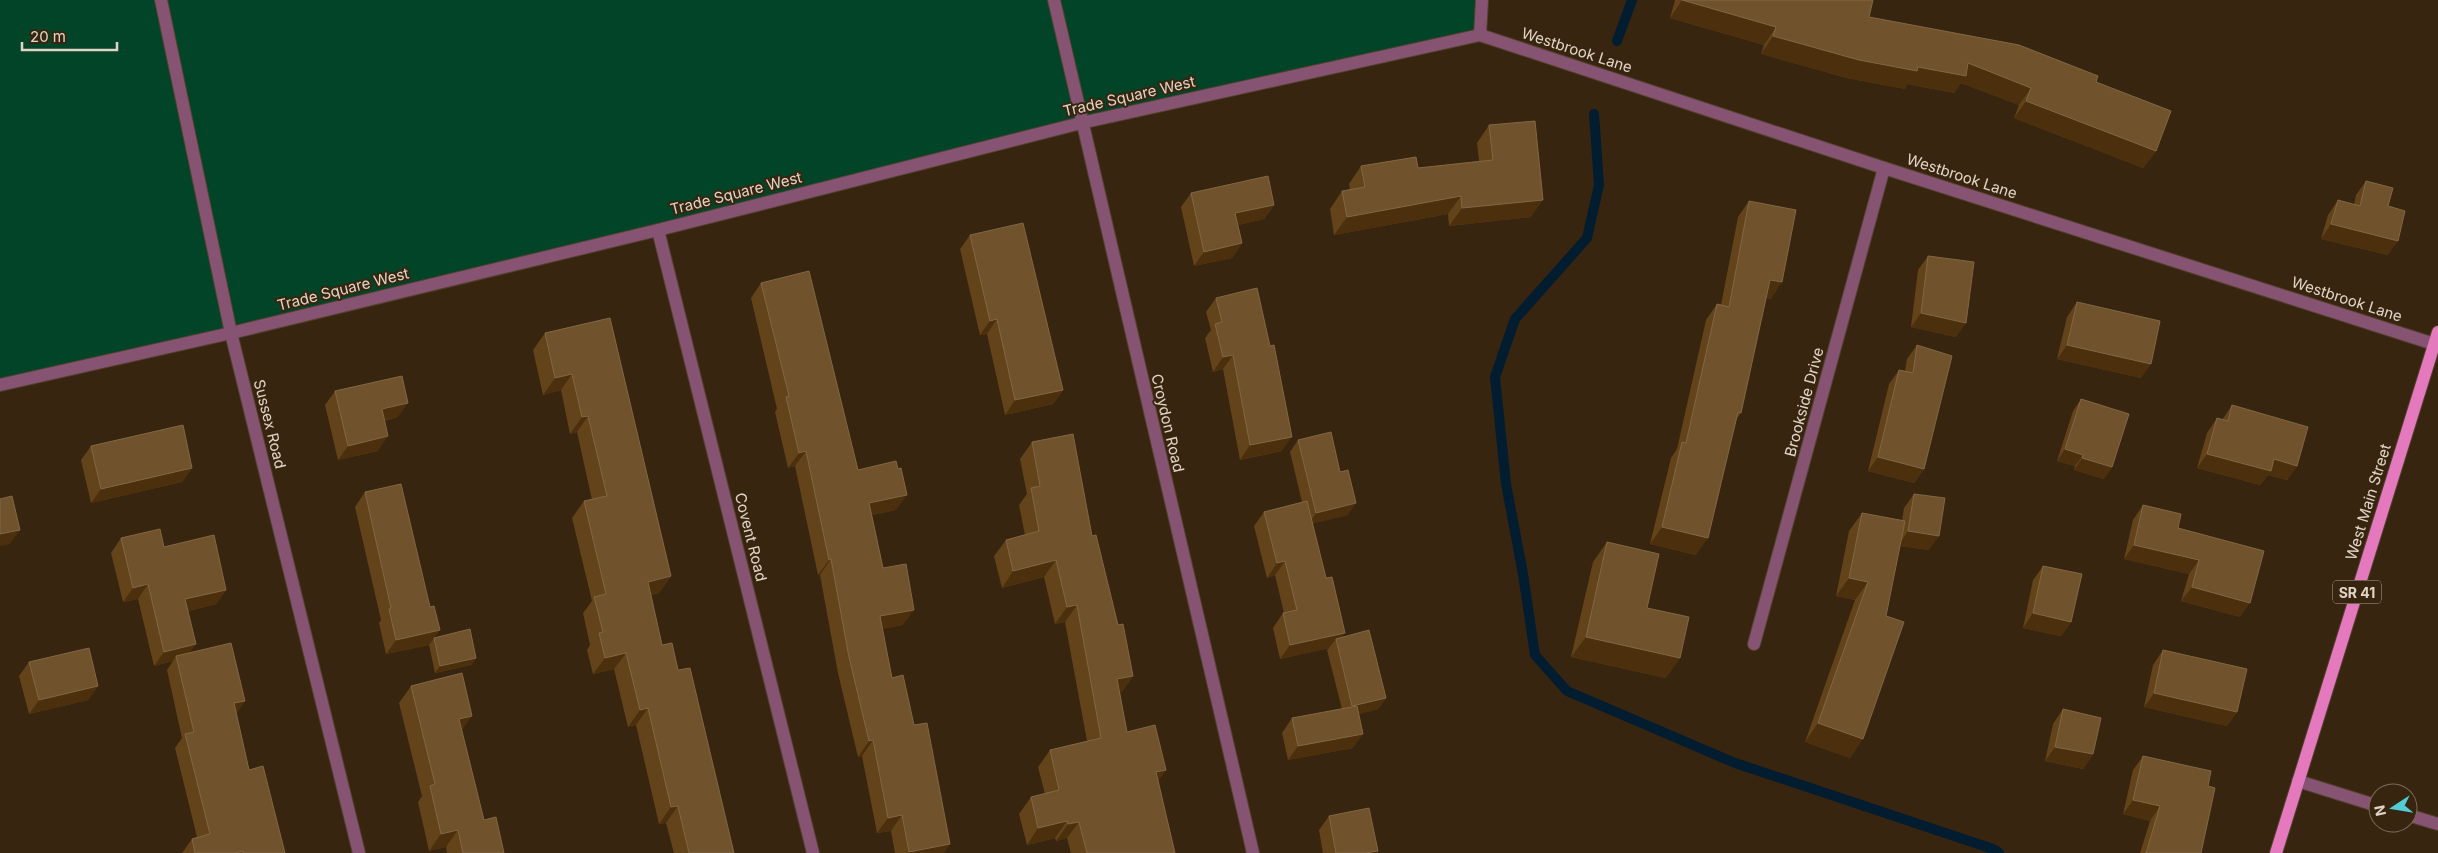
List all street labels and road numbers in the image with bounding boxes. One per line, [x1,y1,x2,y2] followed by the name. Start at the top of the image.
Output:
[1519,23,1635,77] street label: Westbrook Lane
[1061,72,1197,120] street label: Trade Square West
[1904,149,2020,203] street label: Westbrook Lane
[668,167,804,219] street label: Trade Square West
[275,263,411,315] street label: Trade Square West
[2289,272,2405,326] street label: Westbrook Lane
[1780,345,1828,459] street label: Brookside Drive
[1147,372,1189,474] street label: Croydon Road
[250,377,290,471] street label: Sussex Road
[2341,441,2395,563] street label: West Main Street
[731,491,771,583] street label: Covent Road
[2333,580,2381,604] road number: SR 41

